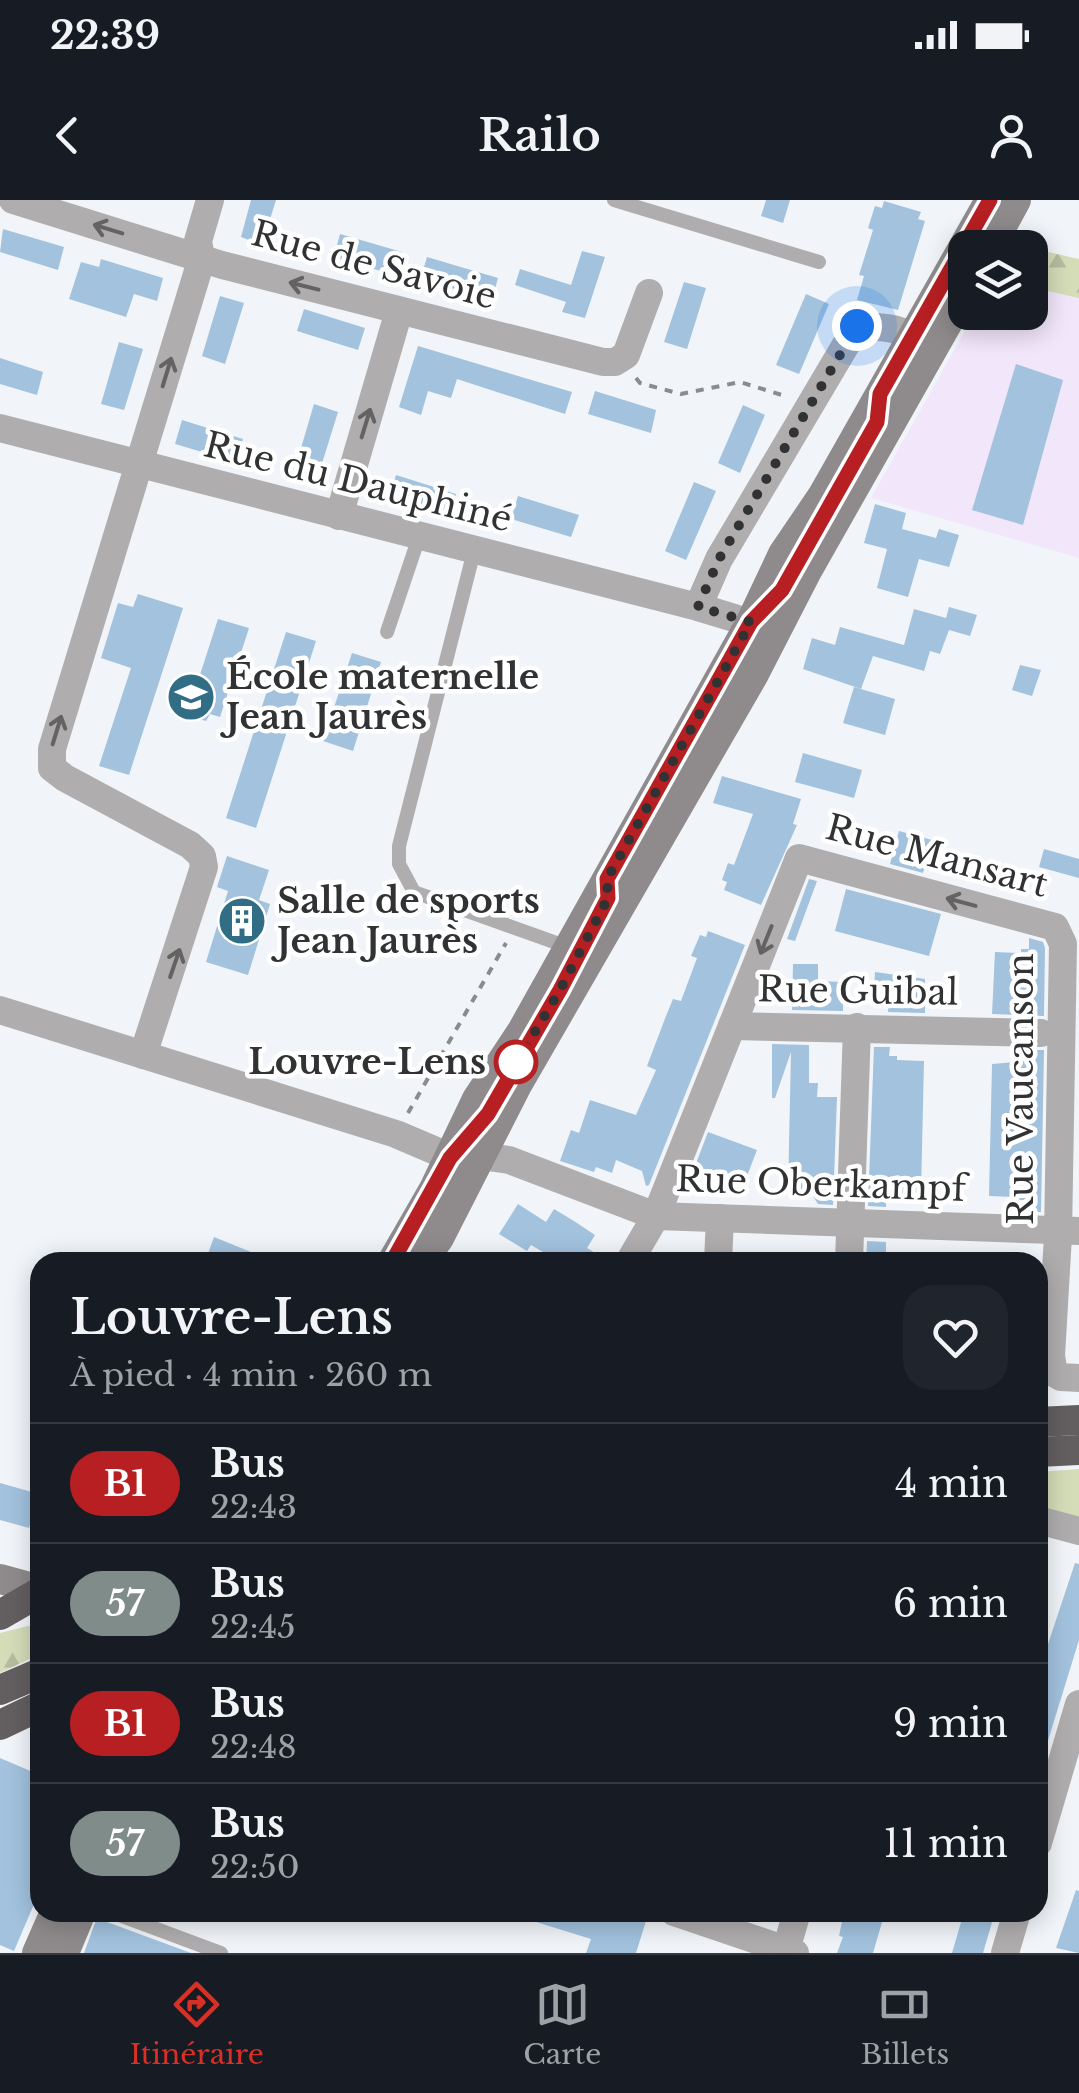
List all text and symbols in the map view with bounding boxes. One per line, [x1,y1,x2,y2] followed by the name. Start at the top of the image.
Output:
[50,12,160,59] text: 22:39
[478,107,601,163] text: Railo
[40,108,95,163] icon: back
[984,108,1039,163] icon: person
[247,211,501,318] street label: Rue de Savoie
[92,219,124,237] one-way arrow
[948,230,1048,330] map controls
[948,230,1048,330] button: layers
[289,276,321,294] one-way arrow
[832,301,882,351] your location
[159,356,177,388] one-way arrow
[358,408,376,439] one-way arrow
[200,422,517,541] street label: Rue du Dauphiné
[220,655,539,738] place label: École maternelle Jean Jaurès
[165,671,217,723] school or university icon: École maternelle Jean Jaurès
[49,715,67,746] one-way arrow
[821,805,1053,906] street label: Rue Mansart
[271,879,540,962] place label: Salle de sports Jean Jaurès
[946,891,977,910] one-way arrow
[216,895,268,947] building icon: Salle de sports Jean Jaurès
[756,924,774,954] one-way arrow
[167,949,185,980] one-way arrow
[999,953,1042,1225] street label: Rue Vaucanson
[757,967,959,1014] street label: Rue Guibal
[248,1040,486,1083] place label: Louvre-Lens
[495,1041,537,1083] marker: Louvre-Lens
[675,1157,971,1210] street label: Rue Oberkampf
[903,1285,1008,1390] button: heart
[70,1287,393,1347] text: Louvre-Lens
[70,1355,432,1395] text: À pied · 4 min · 260 m
[210,1440,285,1487] text: Bus
[895,1460,1008,1507] text: 4 min
[103,1462,147,1505] text: B1
[210,1487,297,1527] text: 22:43
[210,1560,285,1607] text: Bus
[893,1580,1008,1627] text: 6 min
[106,1582,144,1625] text: 57
[210,1607,295,1647] text: 22:45
[210,1680,285,1727] text: Bus
[893,1700,1008,1747] text: 9 min
[103,1702,147,1745] text: B1
[210,1727,297,1767] text: 22:48
[210,1800,285,1847] text: Bus
[883,1820,1008,1867] text: 11 min
[106,1822,144,1865] text: 57
[210,1847,300,1887] text: 22:50
[130,1977,264,2072] tab: Itinéraire
[523,1977,601,2072] tab: Carte
[861,1977,949,2072] tab: Billets

